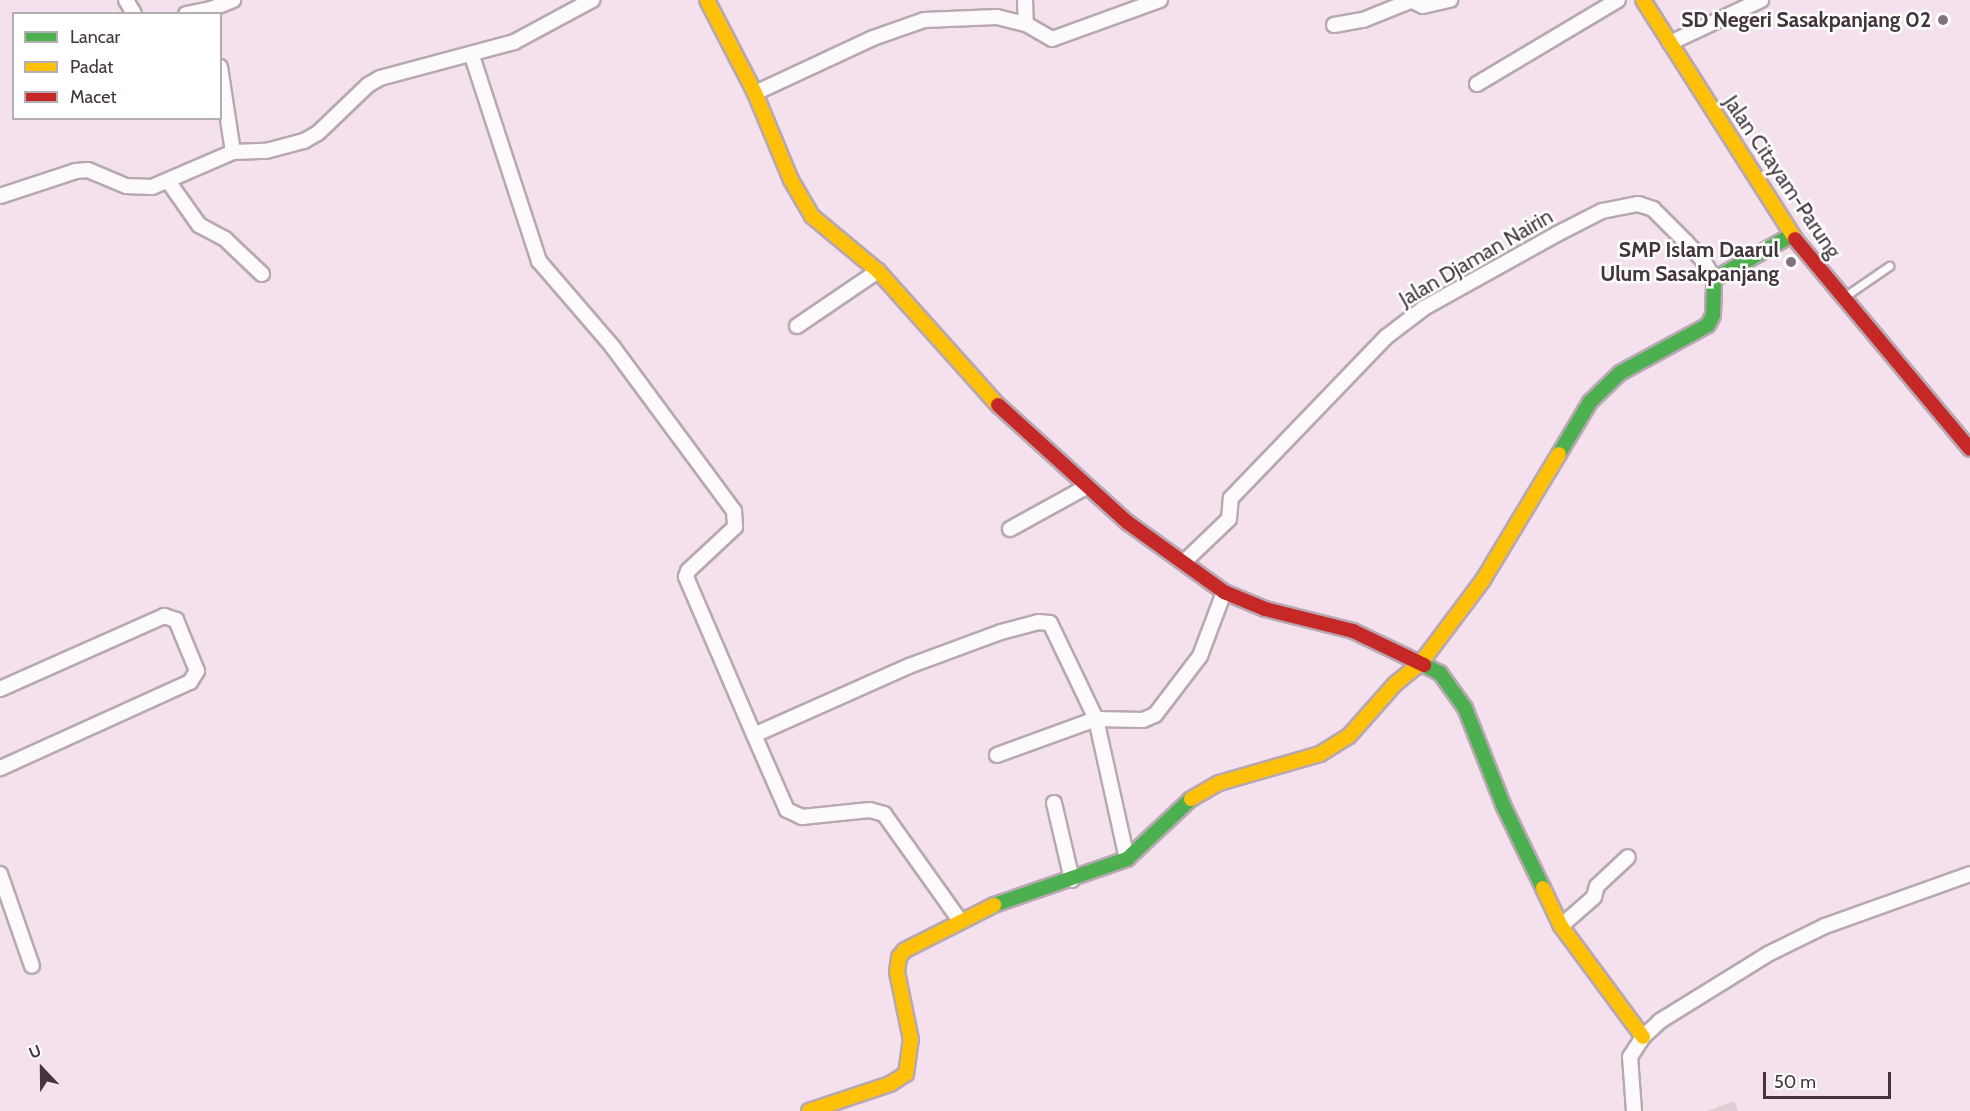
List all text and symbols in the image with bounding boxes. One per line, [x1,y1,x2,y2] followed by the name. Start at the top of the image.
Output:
[1681,7,1931,33] place label: SD Negeri Sasakpanjang 02
[12,12,222,120] legend
[1936,13,1950,27] marker: SD Negeri Sasakpanjang 02
[70,26,120,48] text: Lancar
[70,56,113,78] text: Padat
[70,86,116,108] text: Macet
[1718,91,1846,263] street label: Jalan Citayam-Parung
[1395,204,1557,312] street label: Jalan Djaman Nairin
[1600,237,1779,287] place label: SMP Islam Daarul Ulum Sasakpanjang
[1784,255,1798,269] marker: SMP Islam Daarul Ulum Sasakpanjang
[12,1039,72,1099] north arrow
[26,1041,44,1063] text: U
[1766,1060,1894,1098] scale bar
[1774,1071,1816,1093] text: 50 m

